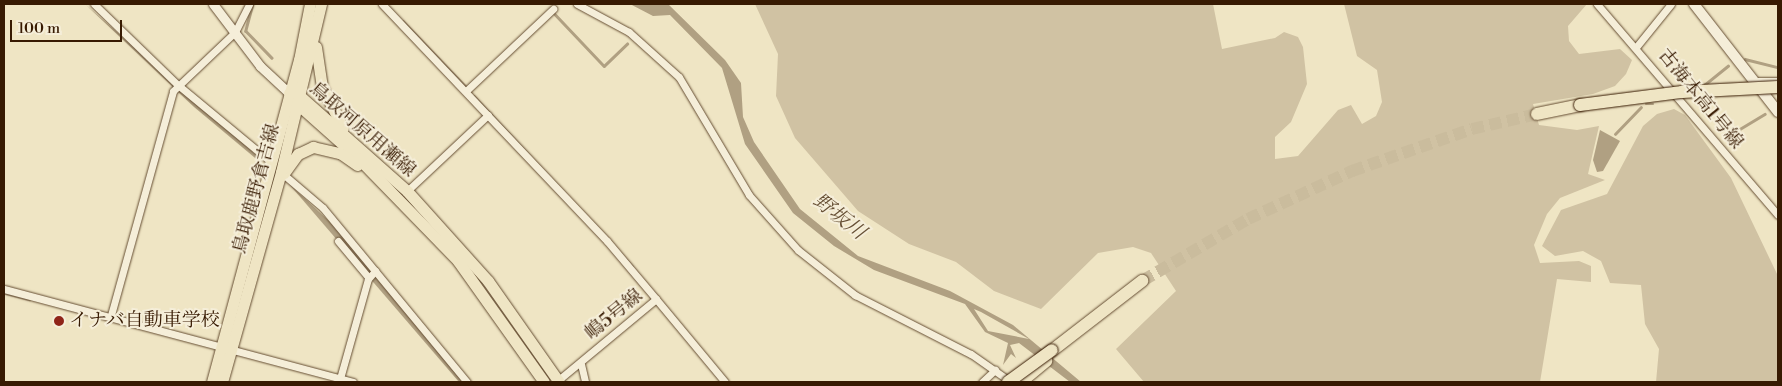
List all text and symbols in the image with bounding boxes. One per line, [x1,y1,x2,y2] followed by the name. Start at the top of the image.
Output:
[12,10,125,42] scale bar
[18,19,60,38] text: 100 m
[1653,44,1747,154] street label: 古海本高1号線
[304,78,420,182] street label: 鳥取河原用瀬線
[229,122,285,256] street label: 鳥取鹿野倉吉線
[808,189,870,245] water label: 野坂川
[581,285,647,345] street label: 嶋5号線
[69,310,221,332] place label: イナバ自動車学校
[53,315,65,327] marker: イナバ自動車学校

